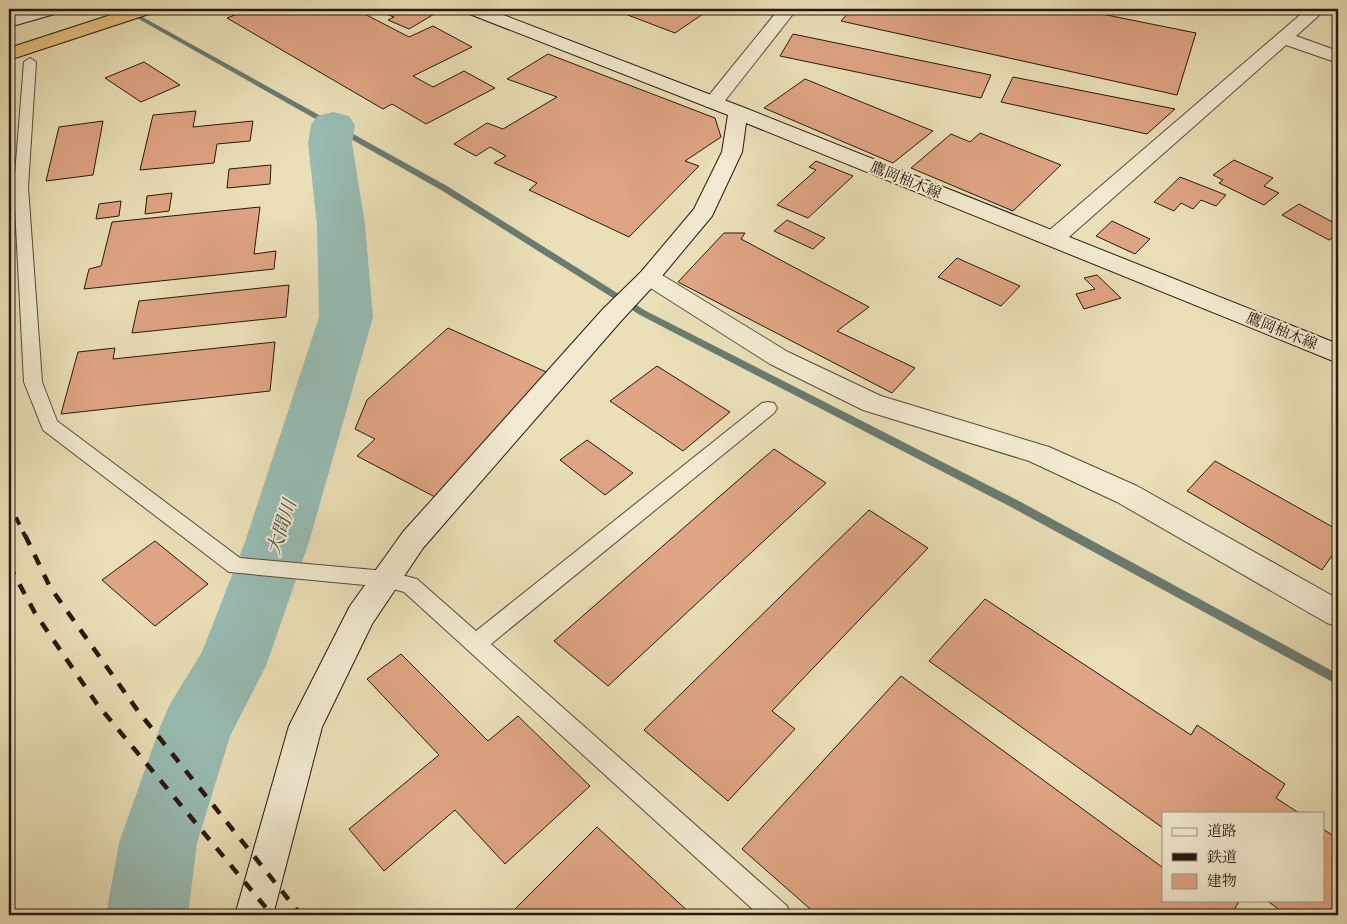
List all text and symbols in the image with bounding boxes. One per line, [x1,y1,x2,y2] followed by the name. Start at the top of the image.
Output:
[868,159,944,202] street label: 鷹岡柚木線
[1244,310,1320,353] street label: 鷹岡柚木線
[264,495,302,558] water label: 大間川
[1162,812,1324,902] legend
[1207,823,1237,840] text: 道路
[1207,849,1237,866] text: 鉄道
[1207,873,1237,890] text: 建物

